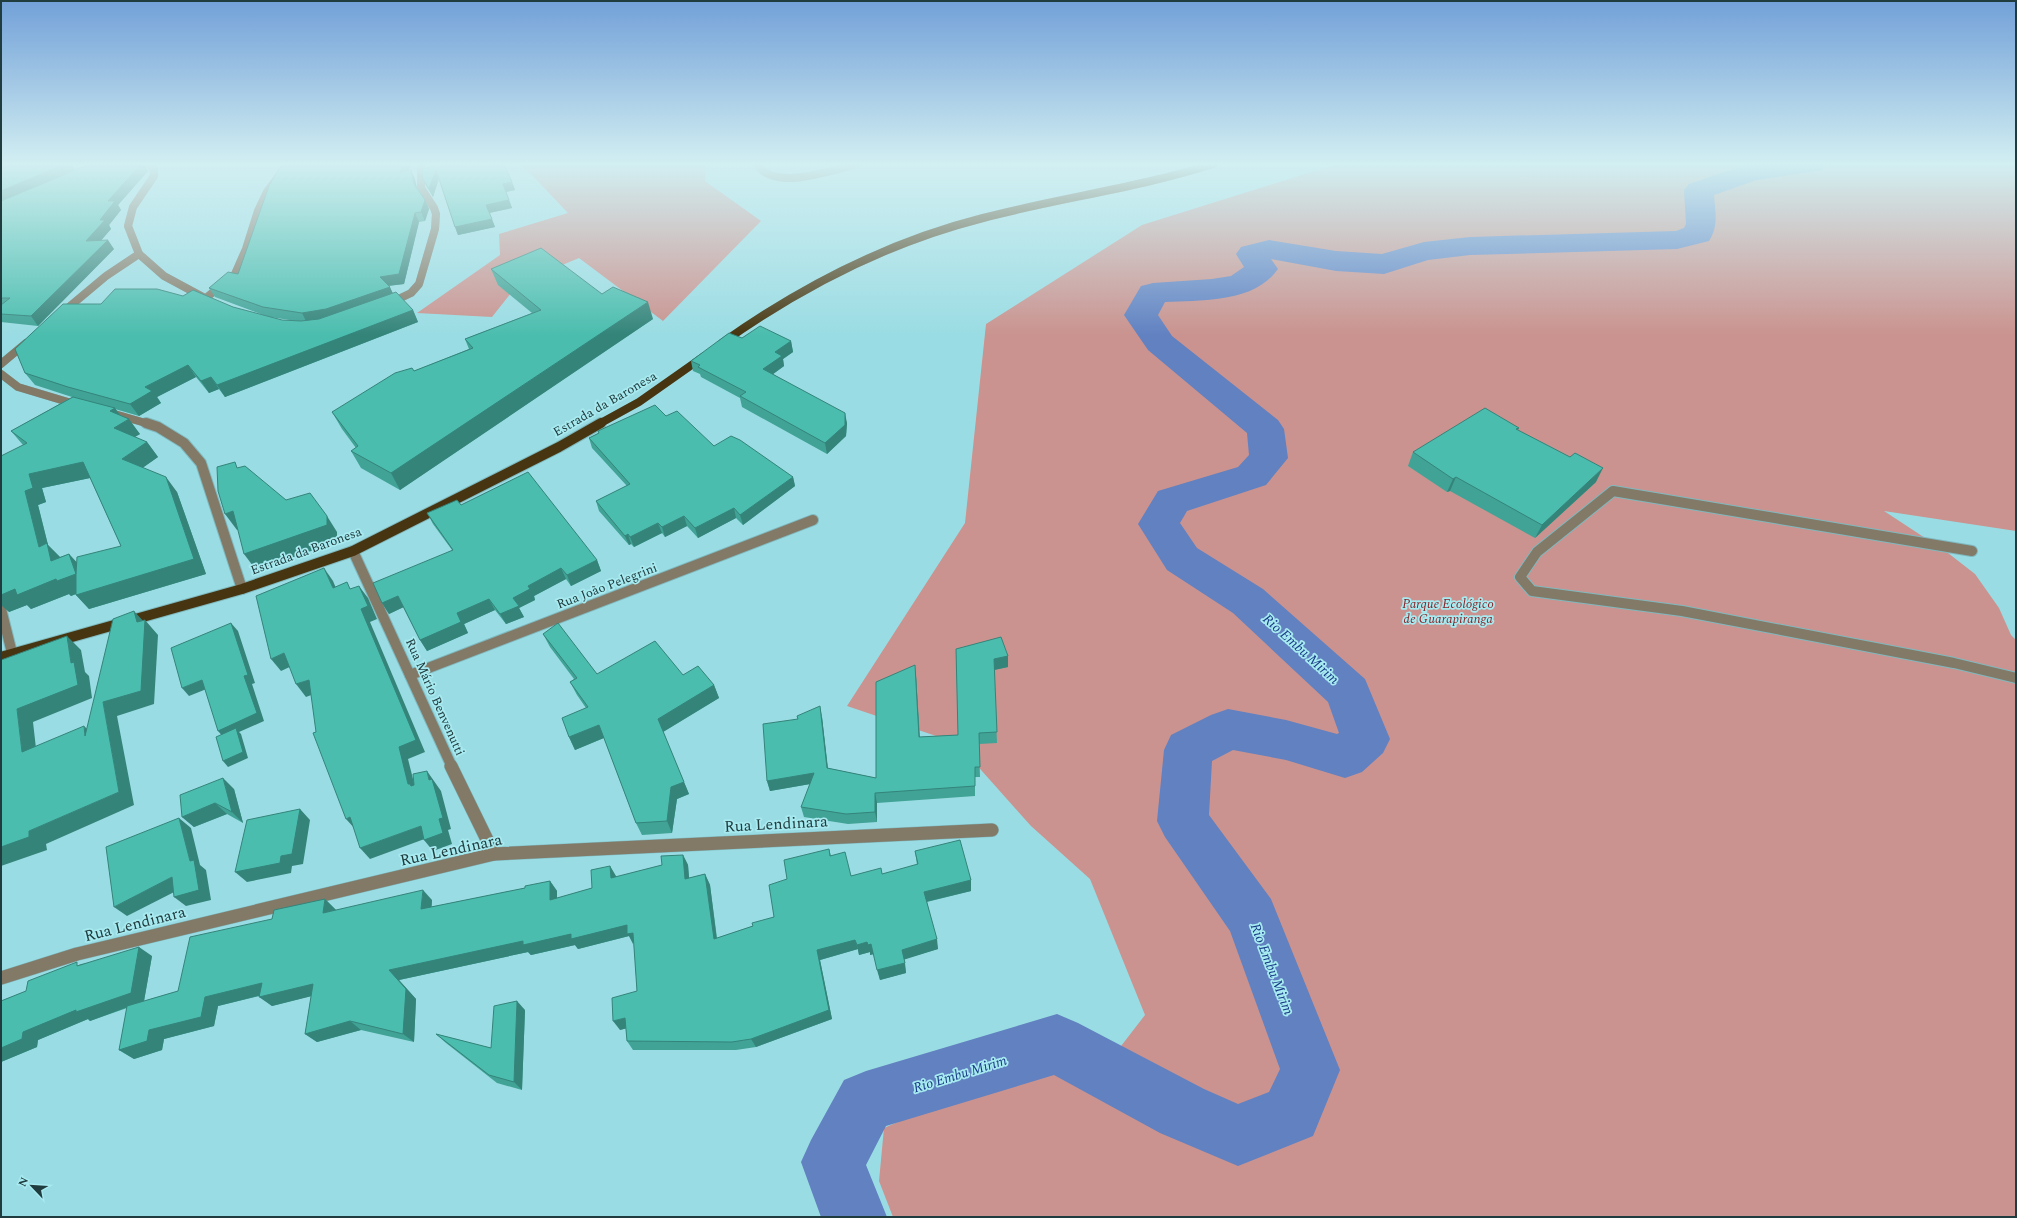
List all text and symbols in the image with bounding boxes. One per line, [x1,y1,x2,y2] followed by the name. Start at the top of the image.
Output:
[549,366,661,442] street label: Estrada da Baronesa
[248,521,365,580] street label: Estrada da Baronesa
[554,558,660,614] street label: Rua João Pelegrini
[1402,594,1494,629] park label: Parque Ecológico de Guarapiranga
[1258,609,1344,689] water label: Rio Embu Mirim
[400,635,470,759] street label: Rua Mário Benvenutti
[723,809,829,839] street label: Rua Lendinara
[398,827,504,873] street label: Rua Lendinara
[82,900,188,948] street label: Rua Lendinara
[1245,920,1299,1018] water label: Rio Embu Mirim
[911,1050,1009,1098] water label: Rio Embu Mirim
[12,1166,52,1206] north arrow
[14,1174,33,1190] text: N

